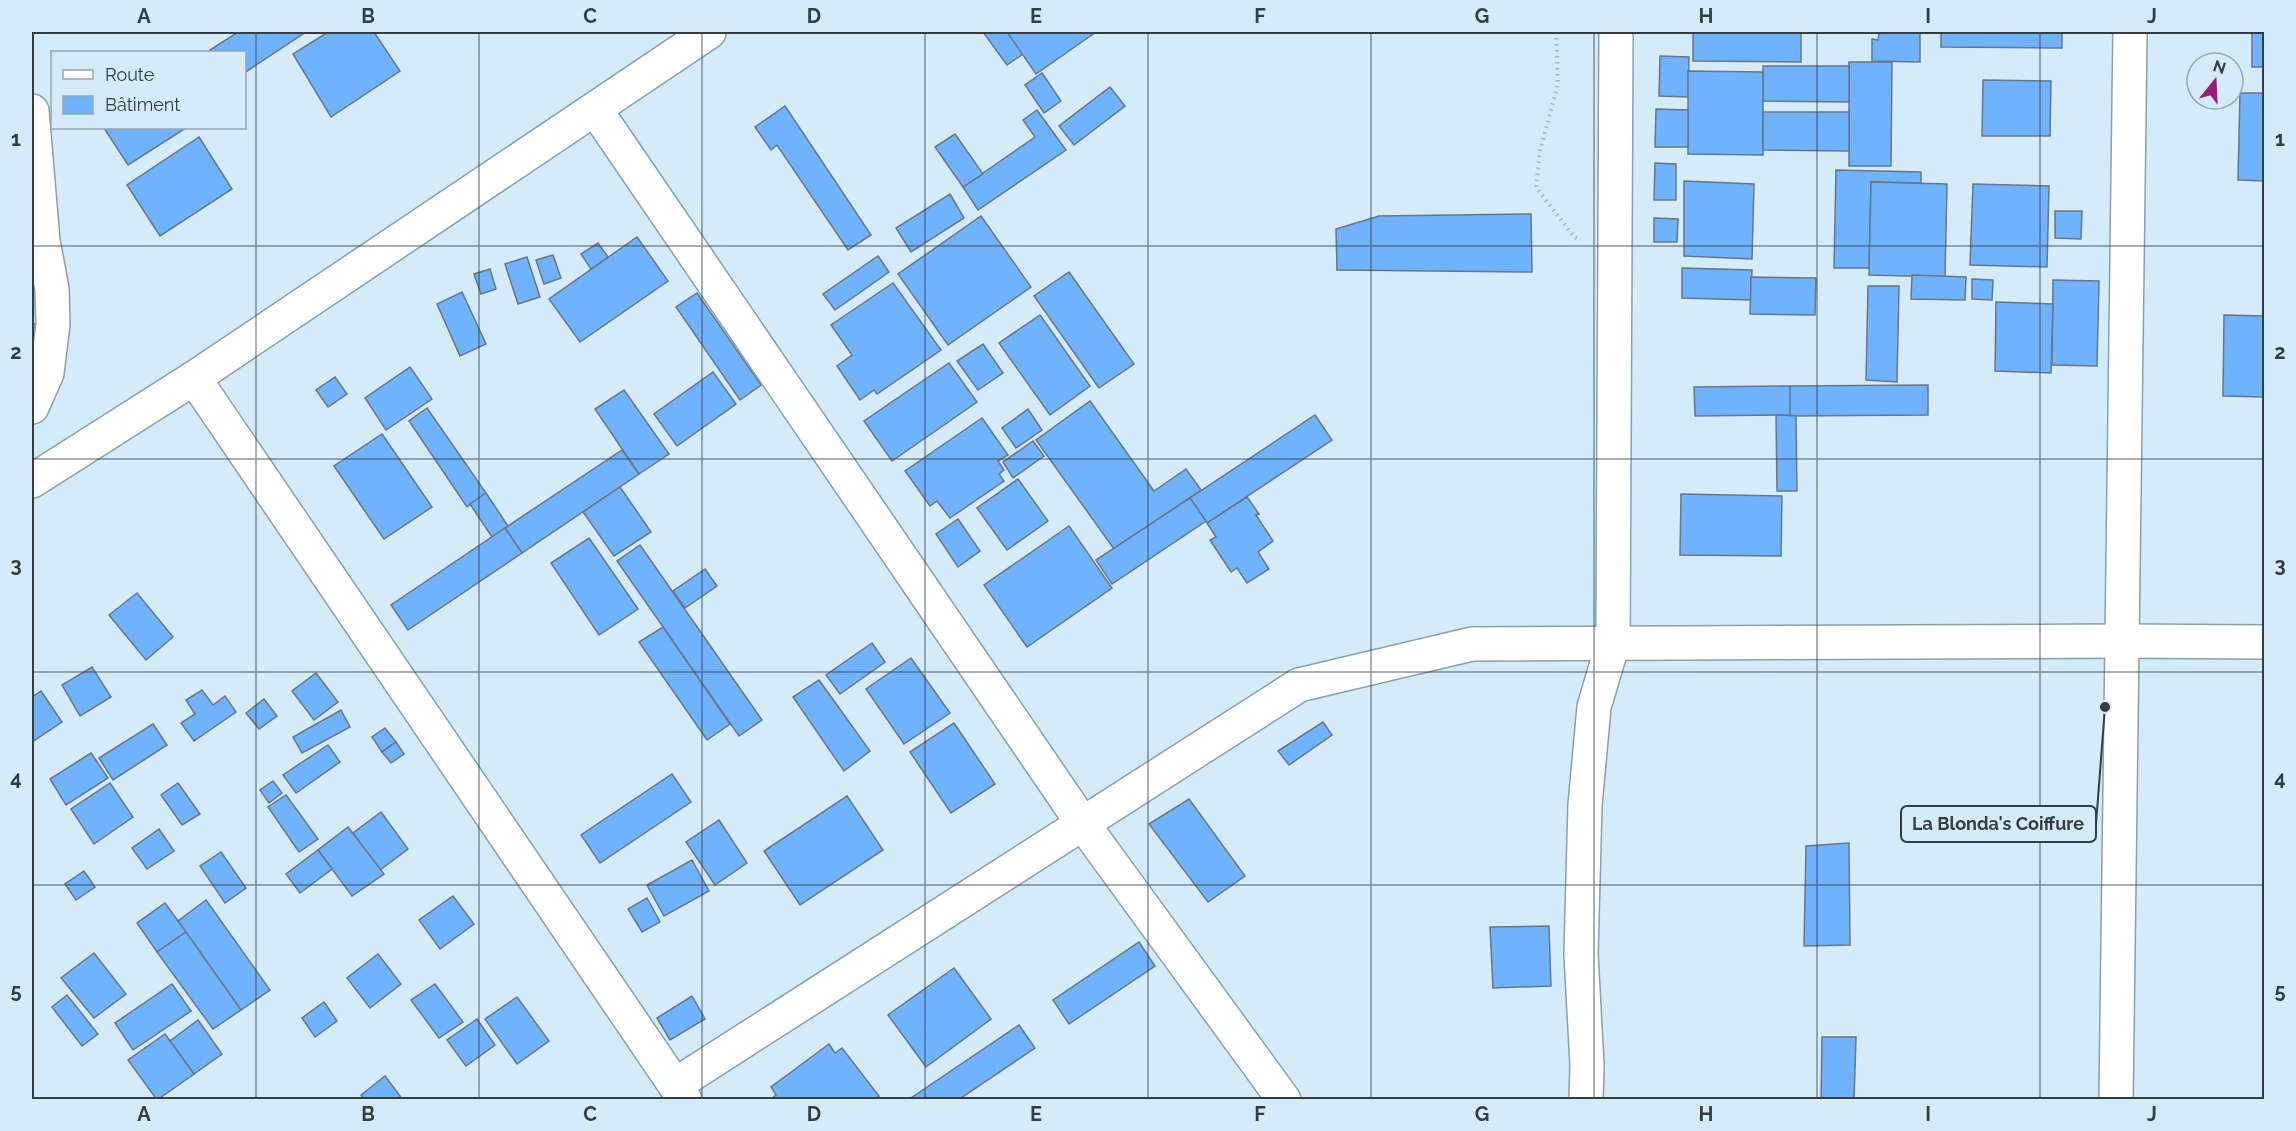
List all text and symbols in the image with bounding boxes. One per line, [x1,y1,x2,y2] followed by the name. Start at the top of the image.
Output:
[137,4,151,28] text: A
[361,4,375,28] text: B
[583,4,597,28] text: C
[807,4,821,28] text: D
[1030,4,1042,28] text: E
[1254,4,1266,28] text: F
[1475,4,1489,28] text: G
[1699,4,1713,28] text: H
[1925,4,1931,28] text: I
[2147,4,2157,28] text: J
[51,51,246,129] legend
[2185,51,2245,111] north arrow
[2211,56,2228,78] text: N
[105,64,155,85] text: Route
[105,94,180,115] text: Bâtiment
[11,127,21,151] text: 1
[2275,127,2285,151] text: 1
[10,340,22,364] text: 2
[2274,340,2286,364] text: 2
[10,553,22,577] text: 3
[2274,553,2286,577] text: 3
[10,766,22,790] text: 4
[2274,766,2286,790] text: 4
[1901,806,2096,842] callout: La Blonda's Coiffure
[1912,813,2084,834] text: La Blonda's Coiffure
[10,979,22,1003] text: 5
[2274,979,2286,1003] text: 5
[137,1102,151,1126] text: A
[361,1102,375,1126] text: B
[583,1102,597,1126] text: C
[807,1102,821,1126] text: D
[1030,1102,1042,1126] text: E
[1254,1102,1266,1126] text: F
[1475,1102,1489,1126] text: G
[1699,1102,1713,1126] text: H
[1925,1102,1931,1126] text: I
[2147,1102,2157,1126] text: J

